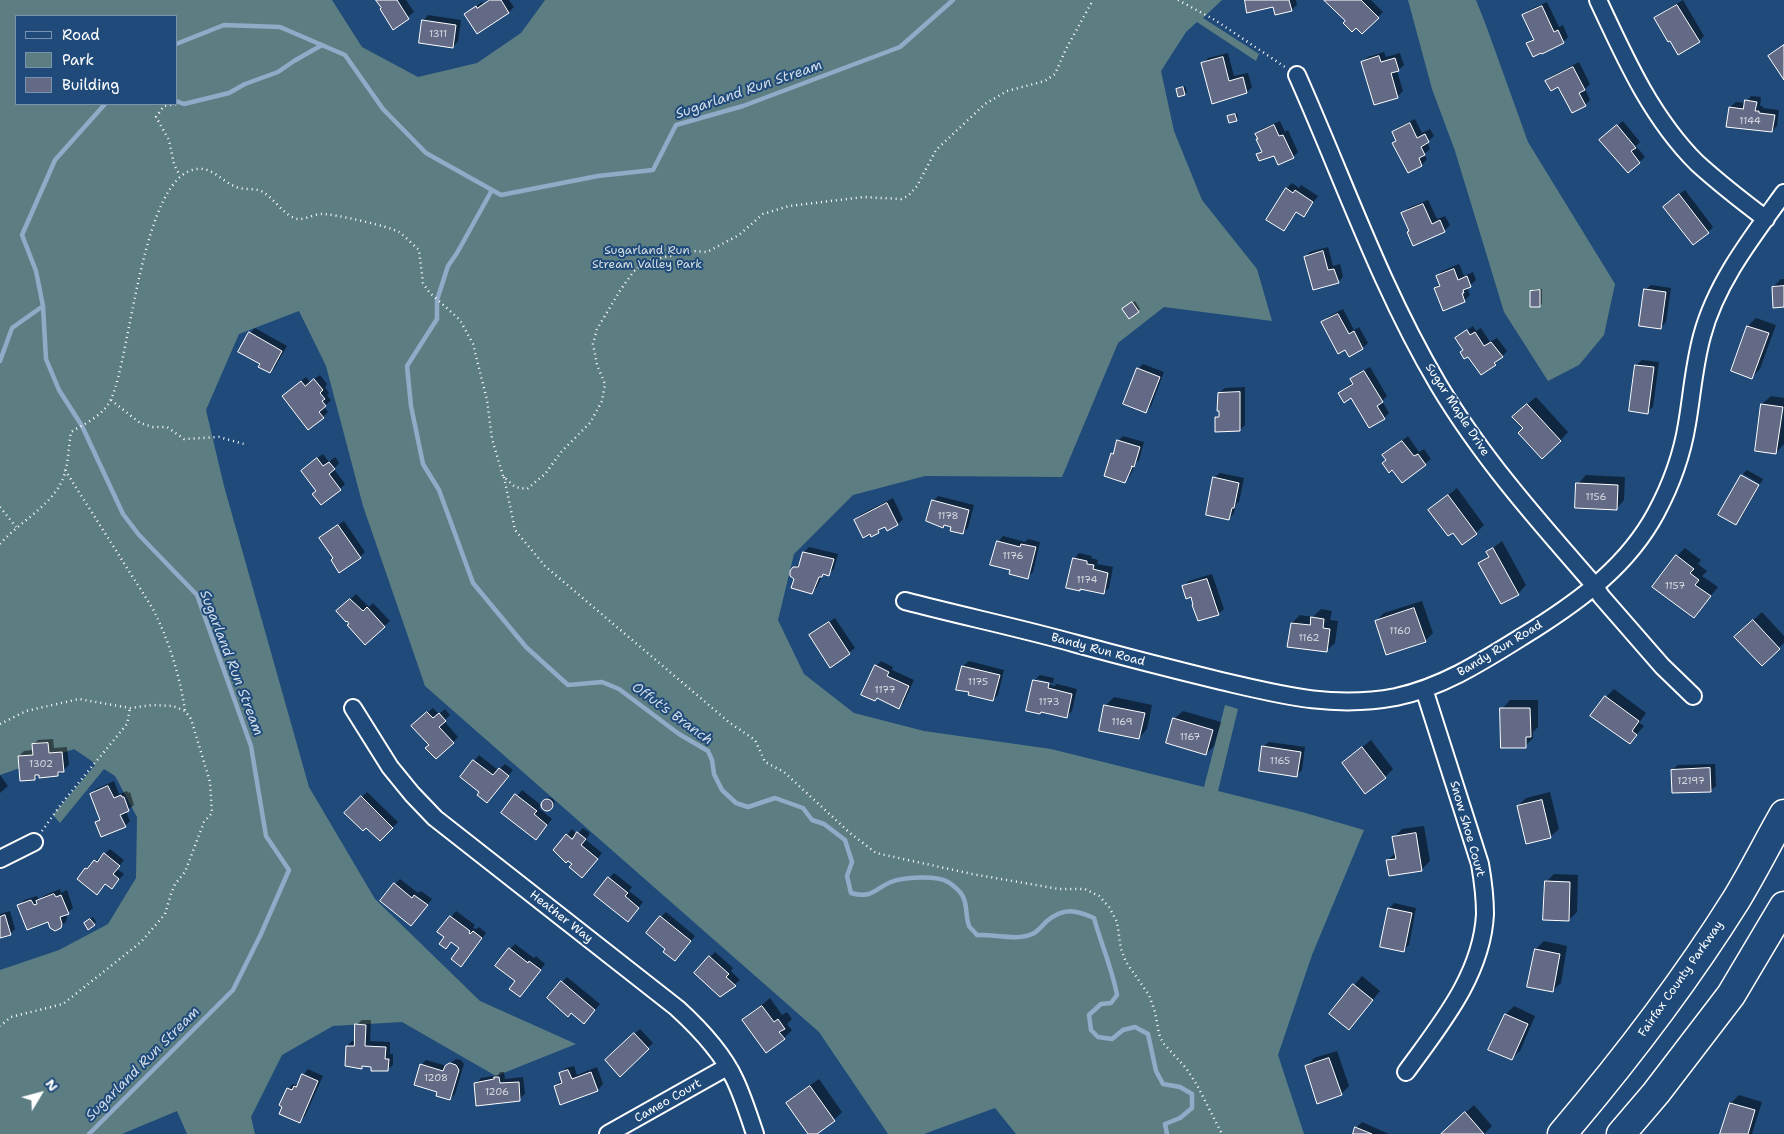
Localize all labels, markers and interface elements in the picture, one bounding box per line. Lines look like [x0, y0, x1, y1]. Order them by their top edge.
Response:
legend [15, 15, 178, 105]
text: Road [62, 25, 100, 45]
house number: 1311 [429, 28, 447, 40]
text: Park [62, 50, 94, 70]
water label: Sugarland Run Stream [673, 57, 825, 123]
text: Building [62, 75, 119, 95]
house number: 1144 [1739, 115, 1761, 127]
park label: Sugarland Run Stream Valley Park [592, 244, 702, 272]
street label: Sugar Maple Drive [1422, 361, 1492, 459]
house number: 1156 [1586, 491, 1606, 503]
house number: 1178 [937, 510, 959, 522]
house number: 1176 [1002, 550, 1024, 562]
house number: 1174 [1076, 574, 1098, 586]
house number: 1157 [1665, 580, 1685, 592]
water label: Sugarland Run Stream [196, 588, 266, 738]
street label: Bandy Run Road [1455, 618, 1545, 680]
house number: 1160 [1389, 625, 1411, 637]
street label: Bandy Run Road [1049, 631, 1147, 669]
house number: 1162 [1298, 632, 1320, 644]
house number: 1175 [968, 676, 988, 688]
water label: Offut's Branch [628, 679, 716, 749]
house number: 1177 [875, 684, 895, 696]
house number: 1173 [1039, 696, 1059, 708]
house number: 1169 [1112, 716, 1132, 728]
house number: 1167 [1180, 731, 1200, 743]
house number: 1165 [1270, 755, 1290, 767]
house number: 1302 [29, 758, 53, 770]
house number: 12197 [1677, 775, 1705, 787]
street label: Snow Shoe Court [1446, 779, 1488, 879]
street label: Heather Way [526, 888, 596, 946]
street label: Fairfax County Parkway [1635, 918, 1727, 1040]
water label: Sugarland Run Stream [83, 1004, 203, 1124]
north arrow [15, 1069, 65, 1119]
house number: 1208 [424, 1072, 448, 1084]
text: N [41, 1075, 63, 1095]
street label: Cameo Court [632, 1076, 704, 1126]
house number: 1206 [485, 1086, 509, 1098]

